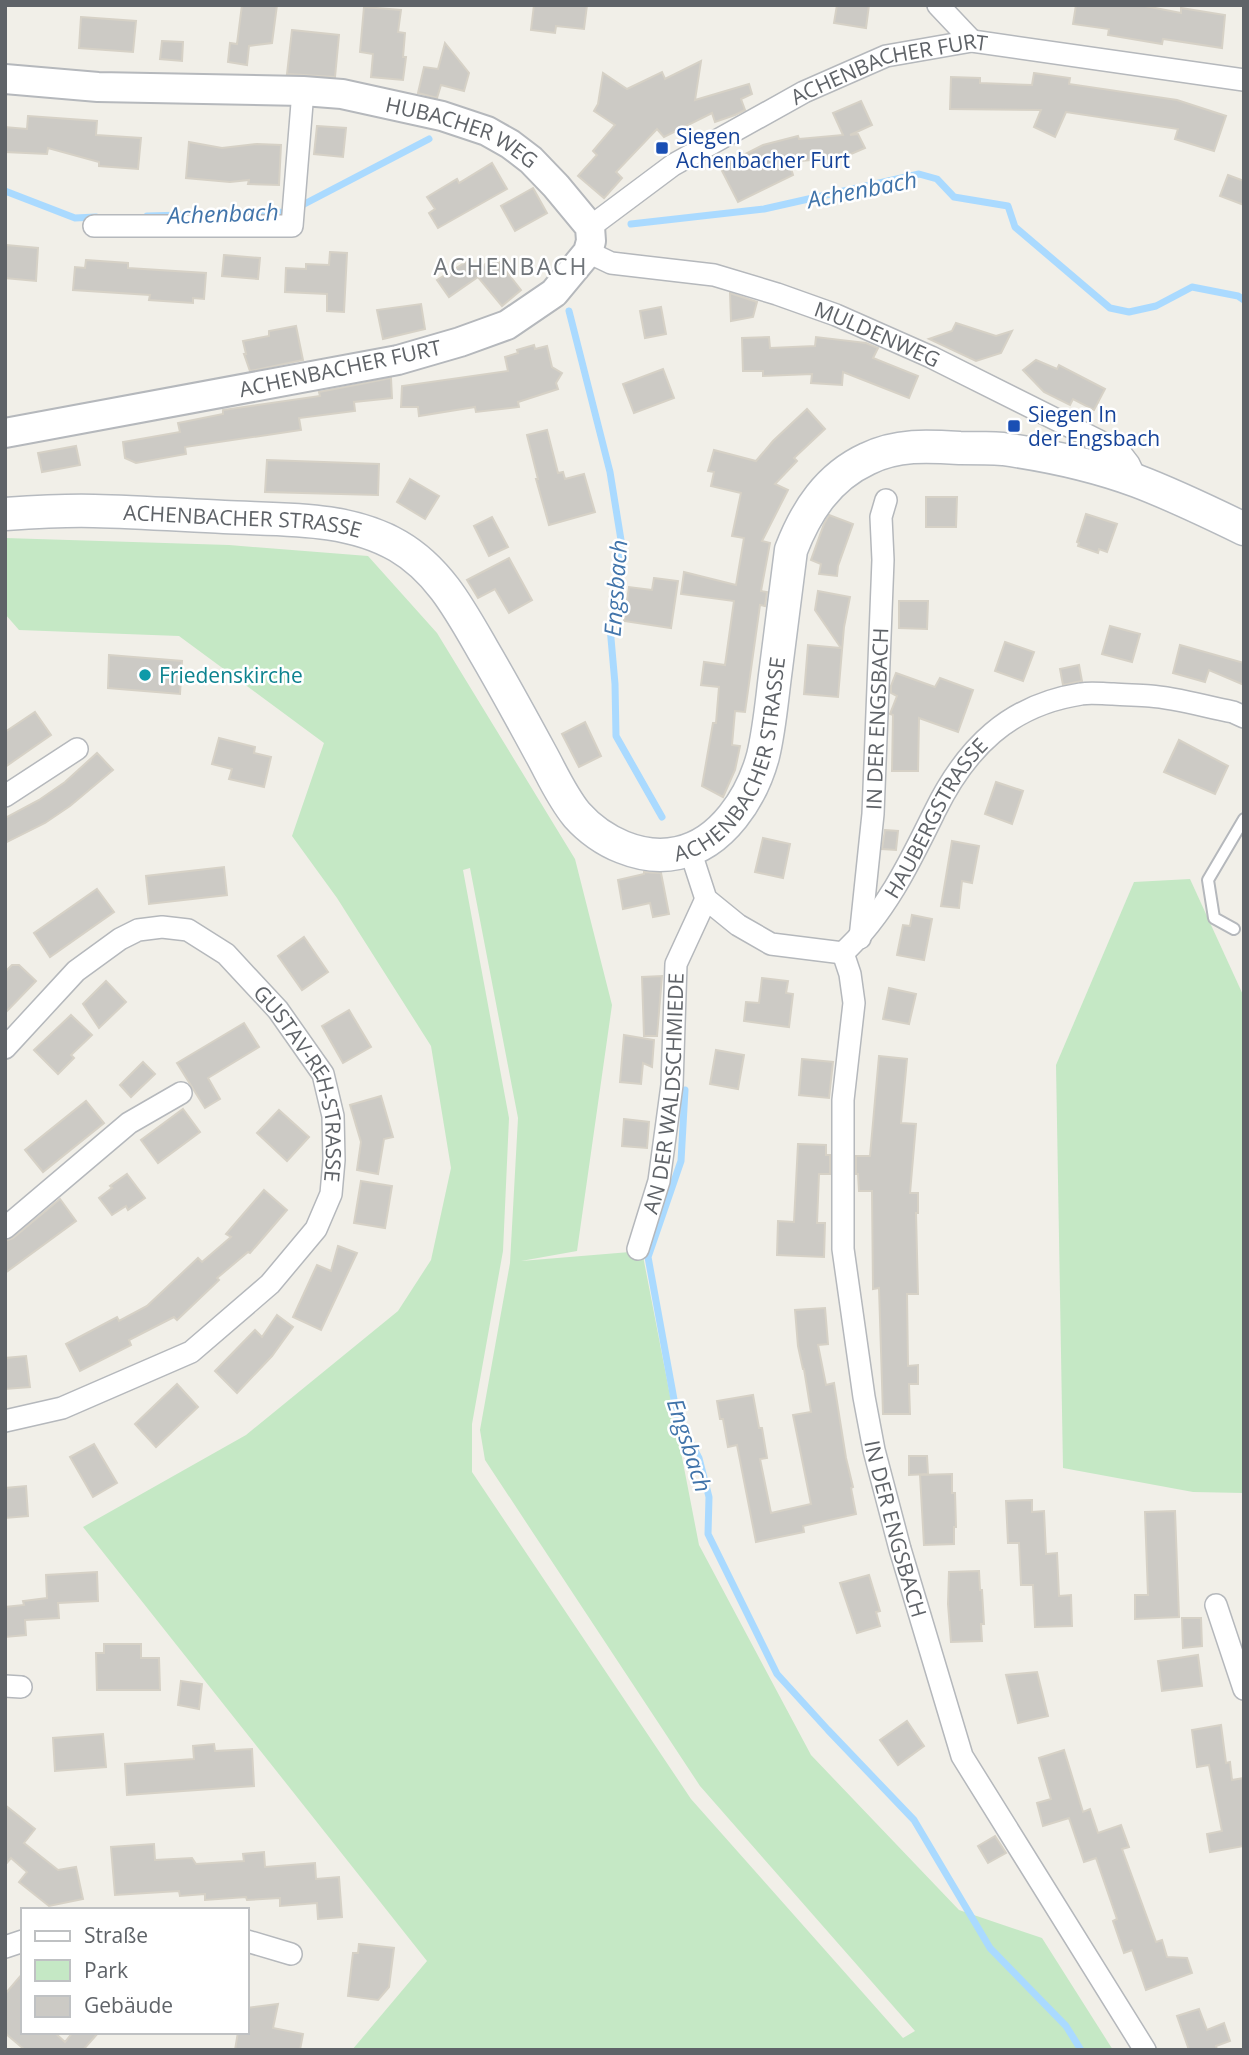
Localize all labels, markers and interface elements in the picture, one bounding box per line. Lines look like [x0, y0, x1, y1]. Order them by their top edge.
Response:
street label: ACHENBACHER FURT [785, 27, 990, 111]
street label: HUBACHER WEG [383, 90, 544, 174]
place label: Siegen Achenbacher Furt [676, 122, 850, 174]
marker: Siegen Achenbacher Furt [654, 140, 670, 156]
water label: Achenbach [802, 163, 920, 216]
water label: Achenbach [165, 195, 279, 231]
district label: ACHENBACH [434, 250, 588, 282]
street label: MULDENWEG [811, 295, 945, 373]
street label: ACHENBACHER FURT [236, 333, 444, 403]
place label: Siegen In der Engsbach [1028, 400, 1160, 452]
marker: Siegen In der Engsbach [1006, 418, 1022, 434]
street label: ACHENBACHER STRASSE [123, 498, 365, 544]
water label: Engsbach [596, 539, 634, 637]
street label: IN DER ENGSBACH [859, 627, 894, 810]
street label: ACHENBACHER STRASSE [671, 655, 791, 868]
place label: Friedenskirche [159, 661, 303, 689]
marker: Friedenskirche [137, 667, 153, 683]
street label: HAUBERGSTRASSE [878, 732, 993, 903]
street label: AN DER WALDSCHMIEDE [636, 972, 690, 1217]
street label: GUSTAV-REH-STRASSE [248, 979, 348, 1183]
water label: Engsbach [660, 1394, 720, 1496]
street label: IN DER ENGSBACH [858, 1438, 934, 1620]
legend [21, 1908, 248, 2034]
text: Straße [84, 1921, 148, 1949]
text: Park [84, 1956, 128, 1984]
text: Gebäude [84, 1991, 173, 2019]

